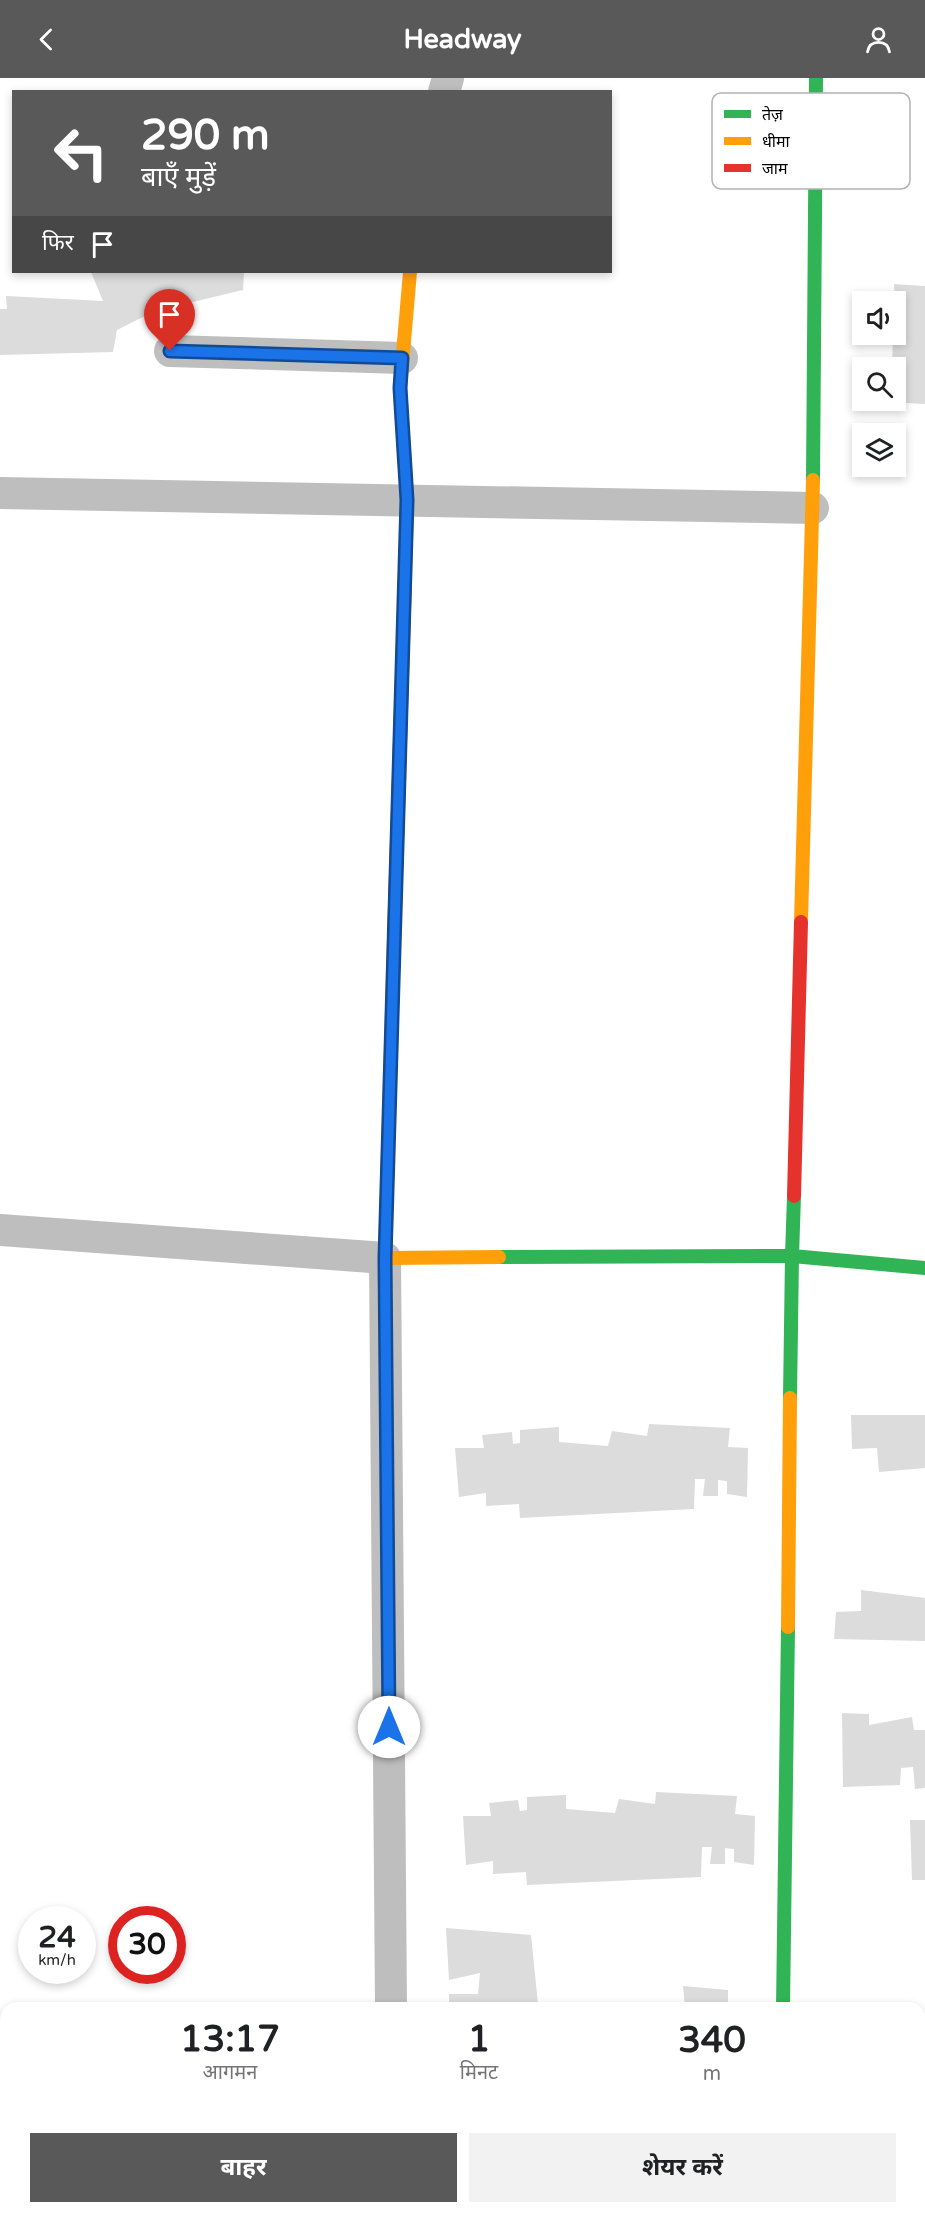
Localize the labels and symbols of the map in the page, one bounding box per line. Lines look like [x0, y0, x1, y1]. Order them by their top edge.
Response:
legend [712, 93, 910, 189]
text: तेज़ [762, 105, 784, 125]
text: धीमा [762, 132, 791, 152]
text: जाम [762, 159, 788, 179]
pin [144, 289, 195, 351]
position arrow [357, 1695, 421, 1759]
speed limit sign: 30 [108, 1906, 186, 1984]

